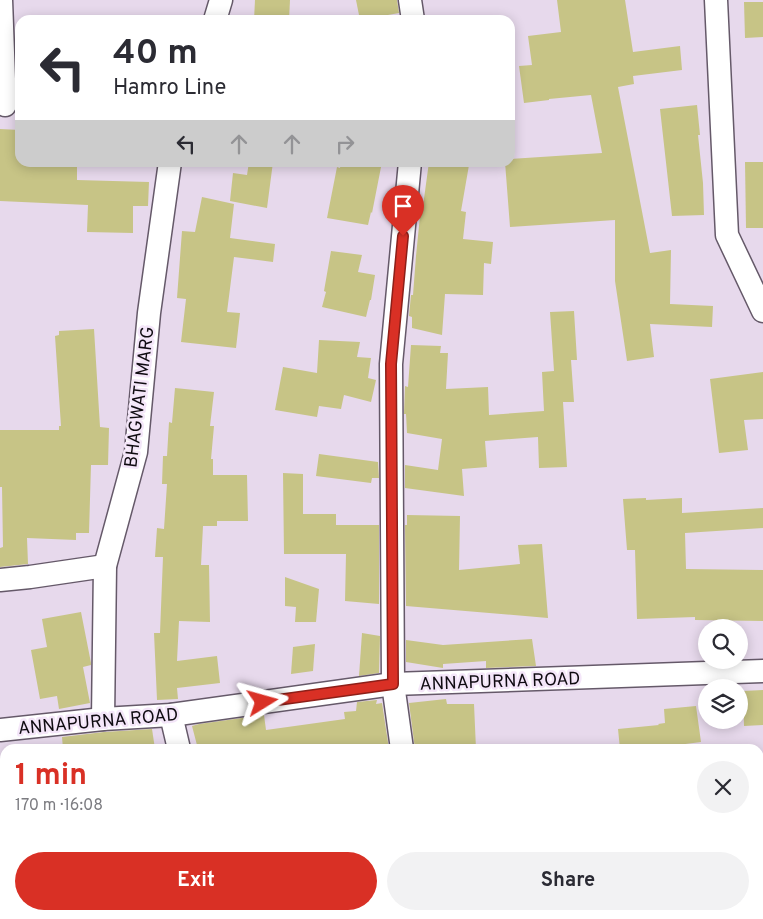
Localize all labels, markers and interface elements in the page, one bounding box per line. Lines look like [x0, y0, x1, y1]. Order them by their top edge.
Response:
text: 40 m [113, 32, 198, 76]
icon: left [30, 35, 95, 100]
text: Hamro Line [113, 75, 226, 102]
icon: left [172, 130, 200, 158]
icon: ahead [225, 130, 253, 158]
icon: ahead [278, 130, 306, 158]
icon: right [331, 130, 359, 158]
pin [382, 185, 424, 236]
icon: arrive [389, 192, 417, 220]
street label: BHAGWATI MARG [120, 325, 161, 469]
map controls [698, 619, 748, 729]
button: search [698, 619, 748, 669]
street label: ANNAPURNA ROAD [419, 668, 581, 697]
position arrow [236, 675, 288, 727]
button: layers [698, 679, 748, 729]
street label: ANNAPURNA ROAD [17, 704, 179, 741]
text: 1 min [15, 758, 87, 795]
button: close [697, 761, 749, 813]
text: 170 m · 16:08 [15, 796, 103, 816]
button: Exit [15, 852, 377, 910]
button: Share [387, 852, 749, 910]

